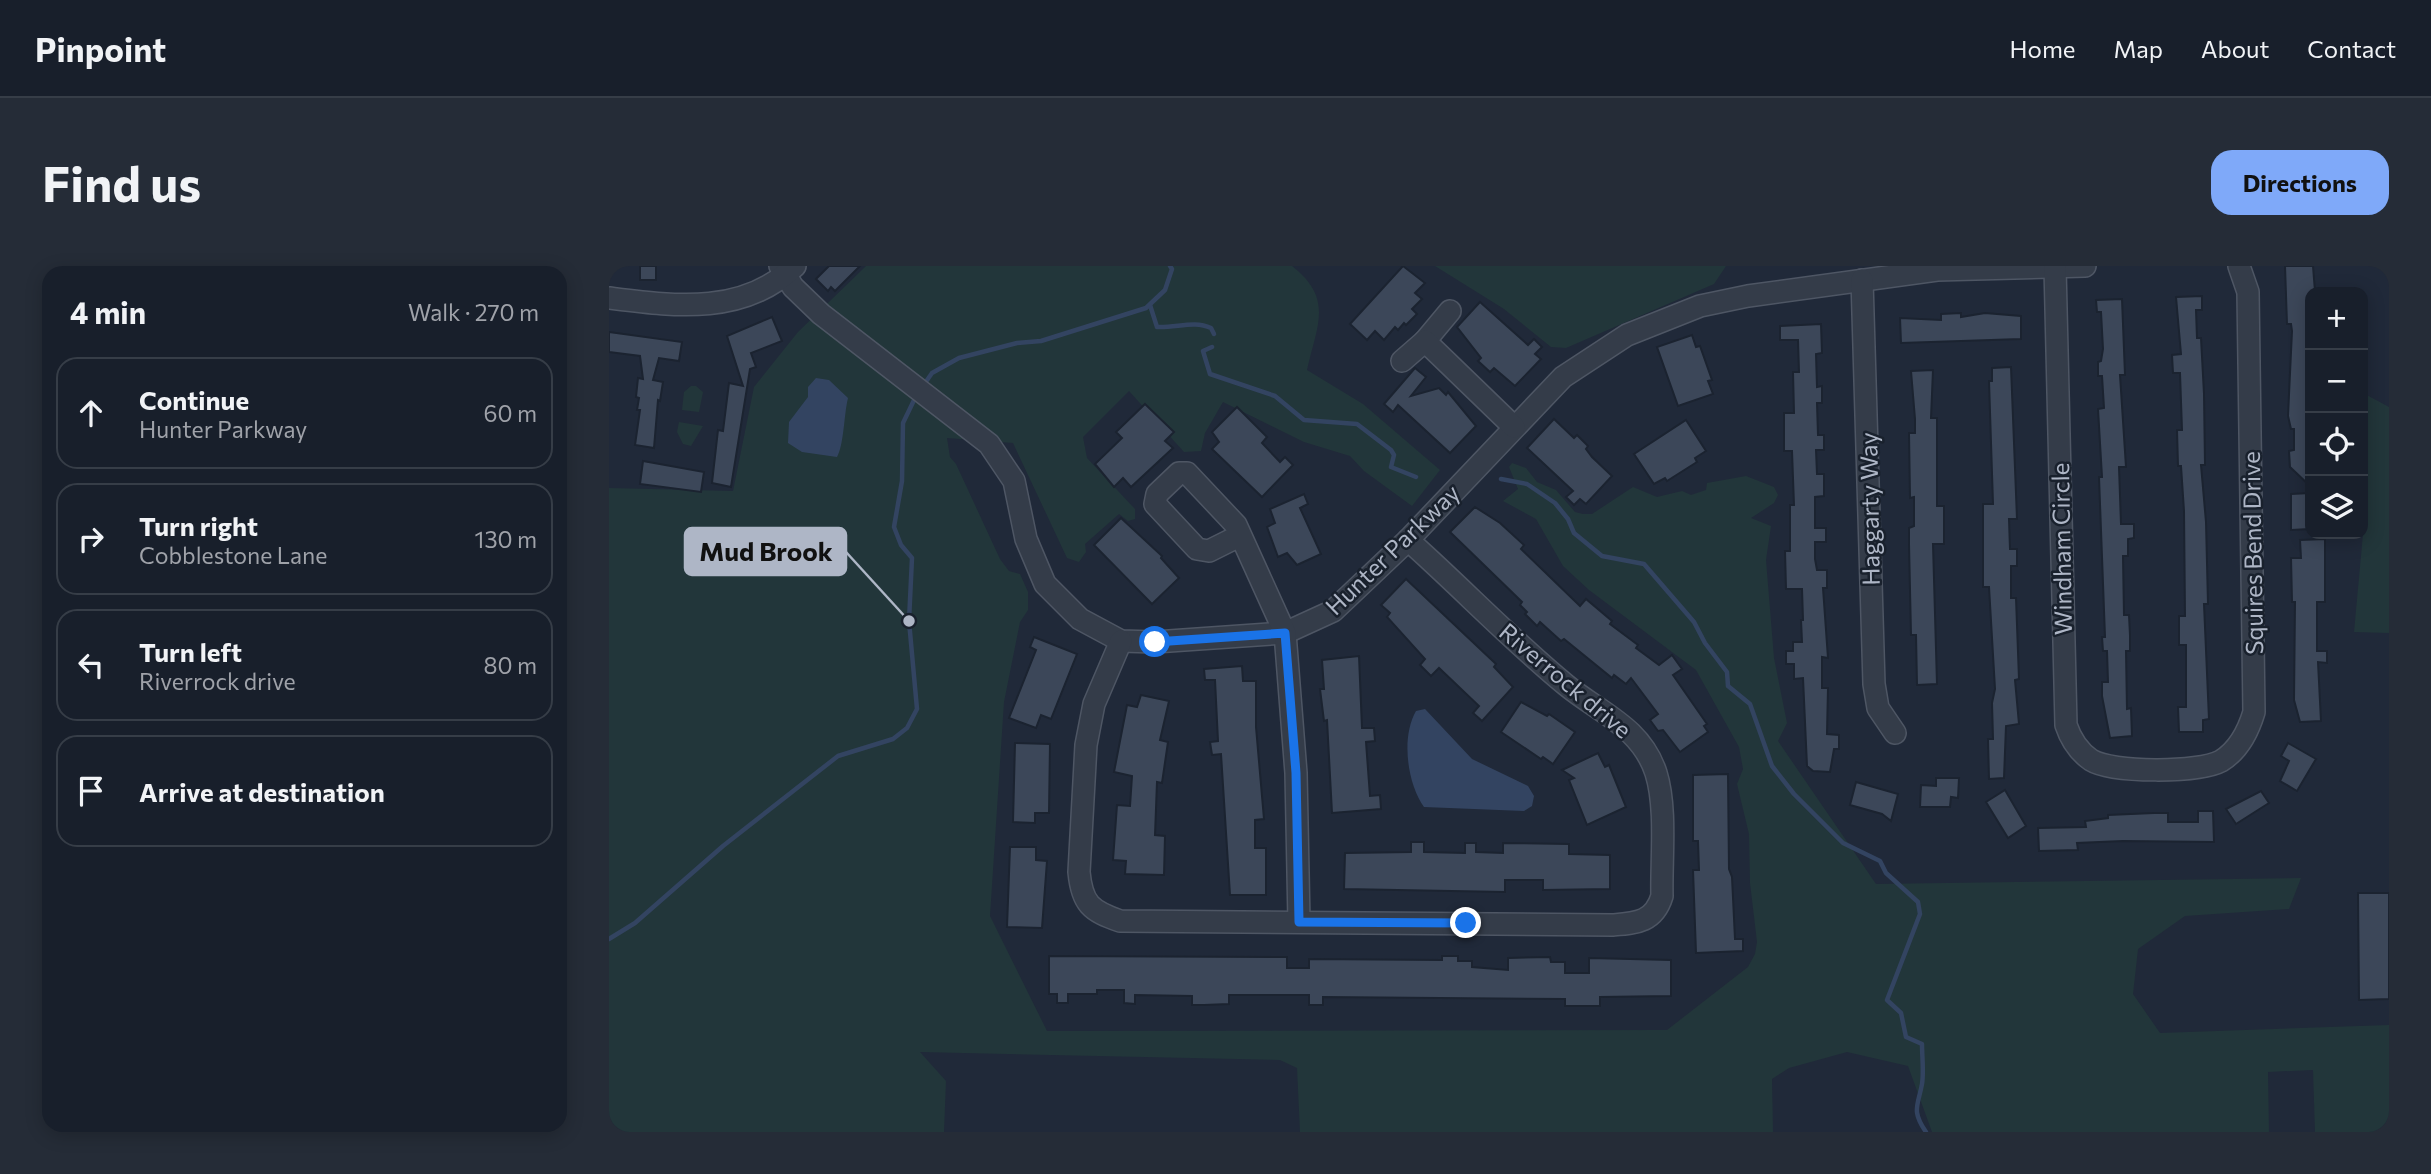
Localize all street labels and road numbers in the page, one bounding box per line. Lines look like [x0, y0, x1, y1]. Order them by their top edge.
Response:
street label: Haggarty Way [1853, 432, 1885, 586]
street label: Squires Bend Drive [2236, 451, 2268, 655]
street label: Windham Circle [2045, 463, 2077, 635]
street label: Hunter Parkway [1319, 478, 1465, 620]
street label: Riverrock drive [1494, 616, 1638, 744]

